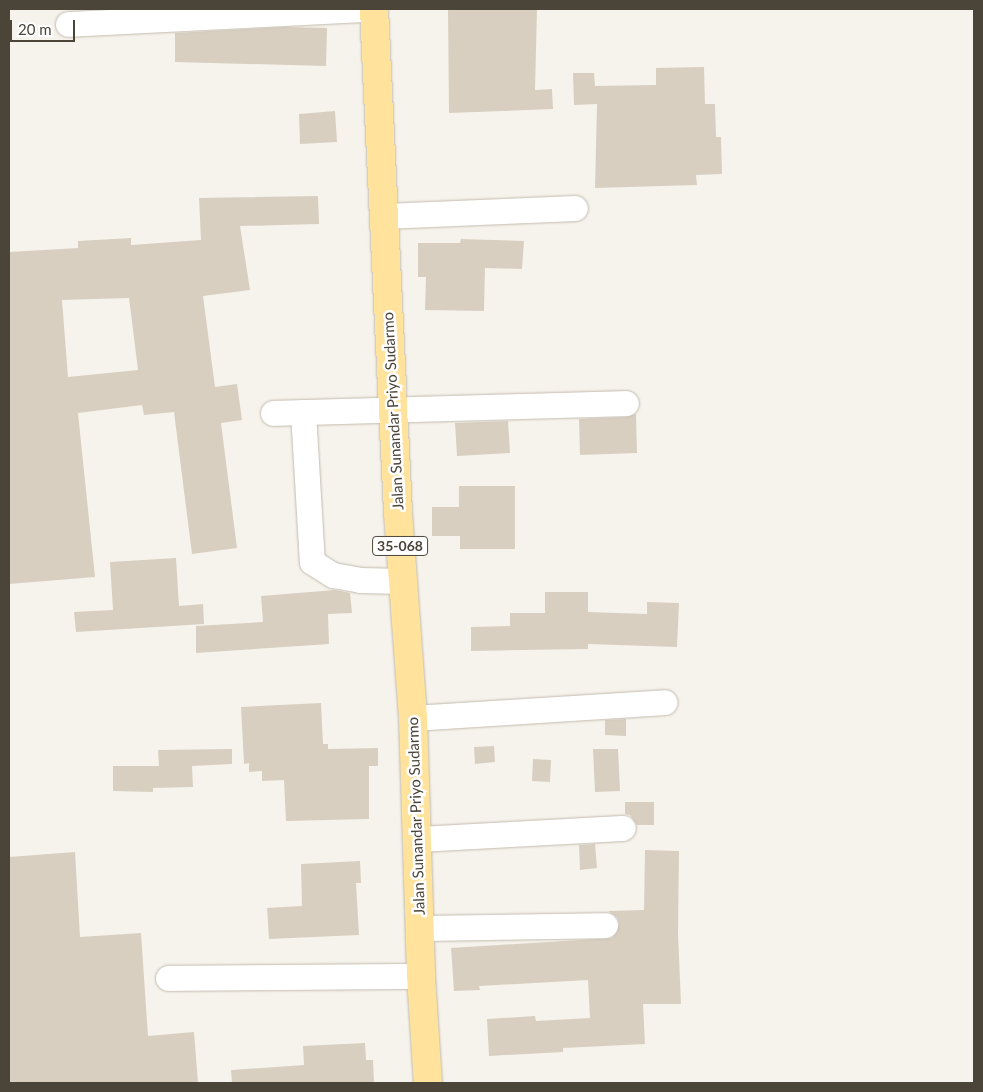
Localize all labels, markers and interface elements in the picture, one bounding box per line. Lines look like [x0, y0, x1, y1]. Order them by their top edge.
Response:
scale bar [12, 10, 78, 42]
text: 20 m [18, 20, 52, 38]
street label: Jalan Sunandar Priyo Sudarmo [379, 311, 407, 511]
road number: 35-068 [371, 534, 429, 558]
street label: Jalan Sunandar Priyo Sudarmo [404, 716, 428, 916]

